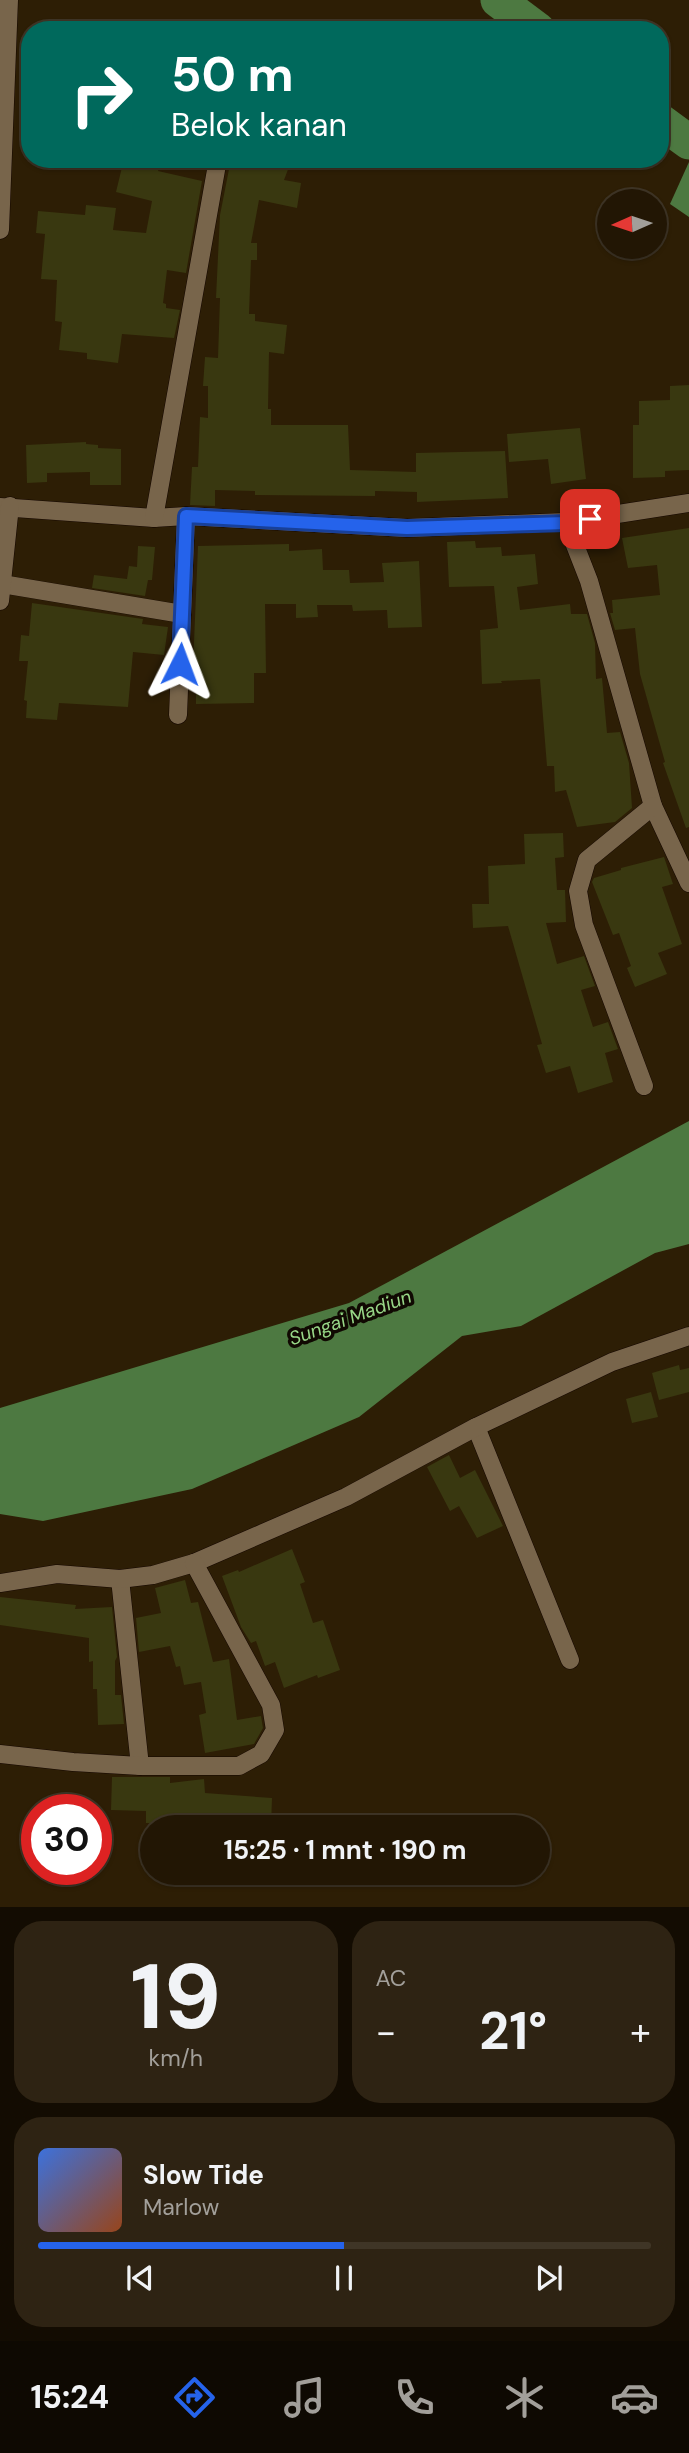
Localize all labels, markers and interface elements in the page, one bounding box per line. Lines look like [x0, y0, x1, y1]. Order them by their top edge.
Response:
text: 50 m [171, 42, 294, 106]
icon: right [56, 49, 147, 140]
text: Belok kanan [171, 104, 347, 146]
north arrow [597, 189, 667, 259]
map controls [597, 189, 667, 259]
pin [560, 489, 620, 549]
icon: arrive [571, 500, 609, 538]
position arrow [143, 627, 217, 701]
water label: Sungai Madiun [285, 1284, 415, 1351]
speed limit sign: 30 [21, 1794, 112, 1885]
text: 15:25 · 1 mnt · 190 m [223, 1833, 467, 1867]
text: 19 [130, 1938, 221, 2056]
text: AC [376, 1963, 406, 1993]
text: 21° [479, 1997, 547, 2065]
text: − [376, 2007, 396, 2057]
text: + [630, 2007, 651, 2057]
text: km/h [149, 2043, 203, 2073]
text: Slow Tide [143, 2158, 264, 2192]
text: Marlow [143, 2192, 219, 2222]
icon: previous [121, 2259, 159, 2297]
icon: pause [325, 2259, 363, 2297]
icon: next [530, 2259, 568, 2297]
icon: directions [170, 2373, 219, 2422]
icon: music [280, 2373, 329, 2422]
icon: phone [390, 2373, 439, 2422]
icon: climate [500, 2373, 549, 2422]
icon: car [610, 2373, 659, 2422]
text: 15:24 [30, 2376, 109, 2418]

